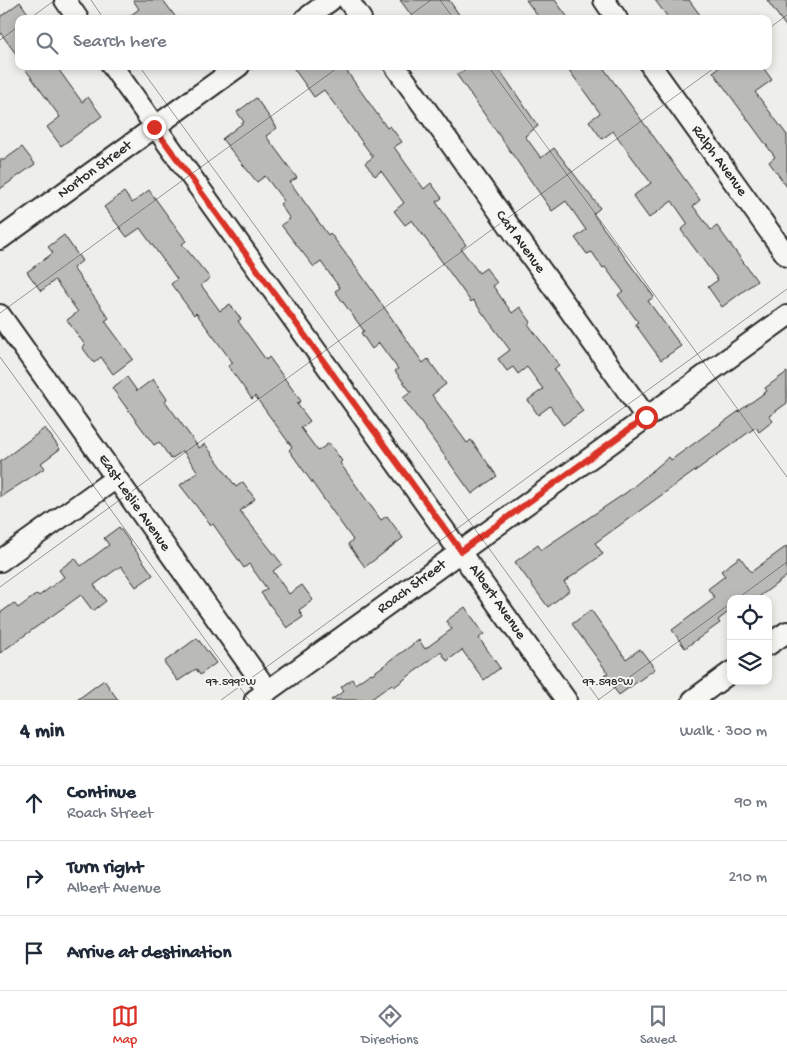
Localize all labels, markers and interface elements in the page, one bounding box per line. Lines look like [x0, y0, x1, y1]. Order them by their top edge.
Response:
search box [15, 15, 772, 70]
icon: search [33, 29, 61, 57]
text: Search here [73, 31, 167, 54]
route end [143, 116, 166, 139]
street label: Ralph Avenue [687, 122, 751, 200]
street label: Norton Street [54, 136, 137, 203]
street label: Carl Avenue [491, 207, 549, 277]
route start [635, 406, 658, 429]
street label: East Leslie Avenue [94, 451, 174, 555]
street label: Roach Street [374, 555, 451, 618]
street label: Albert Avenue [464, 561, 530, 643]
map controls [727, 595, 772, 685]
button: locate [727, 595, 772, 640]
button: layers [727, 640, 772, 685]
text: 97.599°W [205, 676, 256, 690]
text: 97.598°W [582, 676, 633, 690]
text: 4 min [20, 720, 64, 745]
text: Walk · 300 m [680, 723, 767, 742]
text: Continue [67, 782, 136, 805]
icon: ahead [20, 789, 48, 817]
text: 90 m [735, 794, 767, 813]
text: Roach Street [67, 805, 153, 824]
text: Turn right [67, 857, 143, 880]
icon: right [20, 864, 48, 892]
text: 210 m [728, 869, 767, 888]
text: Albert Avenue [67, 880, 161, 899]
icon: arrive [20, 939, 48, 967]
text: Arrive at destination [67, 942, 231, 965]
tab: Map [111, 1002, 139, 1049]
tab: Directions [361, 1002, 418, 1049]
tab: Saved [640, 1002, 676, 1049]

